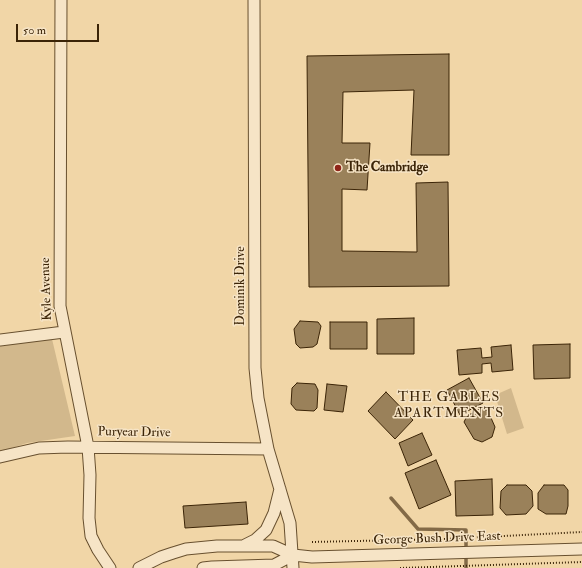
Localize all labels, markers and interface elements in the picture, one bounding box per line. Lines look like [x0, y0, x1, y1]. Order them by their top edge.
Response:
scale bar [18, 16, 101, 42]
text: 50 m [23, 23, 46, 38]
place label: The Cambridge [346, 160, 428, 176]
marker: The Cambridge [333, 163, 343, 173]
street label: Dominik Drive [233, 246, 249, 326]
street label: Kyle Avenue [38, 257, 56, 321]
district label: THE GABLES APARTMENTS [394, 390, 504, 422]
street label: Puryear Drive [97, 425, 171, 441]
street label: George Bush Drive East [373, 529, 501, 549]

